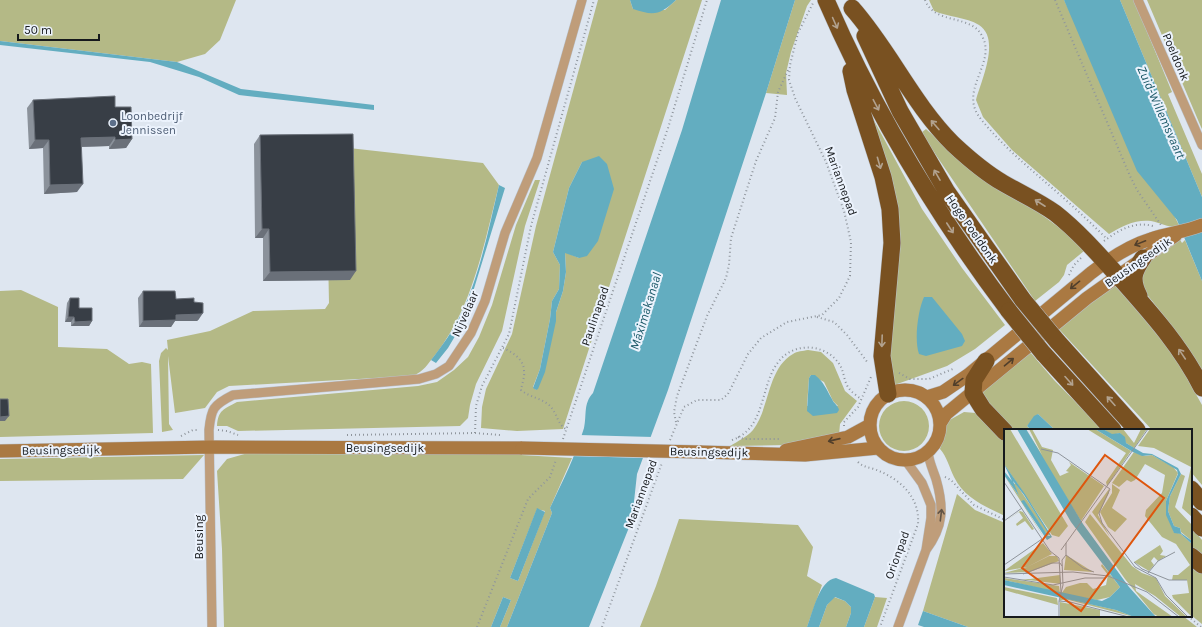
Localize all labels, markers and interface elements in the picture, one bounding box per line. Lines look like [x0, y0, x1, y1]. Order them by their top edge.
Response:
scale bar [18, 16, 99, 42]
one-way arrow [832, 16, 840, 28]
text: 50 m [24, 23, 52, 37]
street label: Poeldonk [1160, 31, 1192, 83]
water label: Zuid-Willemsvaart [1134, 63, 1189, 161]
one-way arrow [872, 99, 880, 111]
place label: Loonbedrijf Jennissen [121, 109, 184, 137]
marker: Loonbedrijf Jennissen [108, 118, 118, 128]
one-way arrow [931, 119, 940, 130]
street label: Mariannepad [822, 144, 860, 218]
one-way arrow [876, 156, 883, 169]
one-way arrow [932, 169, 940, 181]
street label: Hoge Poeldonk [943, 192, 1001, 266]
one-way arrow [1034, 199, 1045, 208]
one-way arrow [945, 223, 954, 234]
street label: Beusingsedijk [1102, 234, 1174, 290]
one-way arrow [1134, 240, 1146, 247]
water label: Máximakanaal [627, 271, 664, 352]
one-way arrow [1070, 281, 1081, 289]
street label: Paulinapad [578, 284, 612, 348]
street label: Nijvelaar [449, 288, 482, 339]
one-way arrow [878, 334, 886, 347]
one-way arrow [1178, 349, 1186, 360]
one-way arrow [1004, 358, 1014, 367]
one-way arrow [1064, 376, 1073, 387]
one-way arrow [953, 378, 964, 386]
one-way arrow [1106, 396, 1115, 406]
inset map [1004, 429, 1192, 617]
one-way arrow [828, 436, 841, 444]
street label: Beusingsedijk [346, 441, 424, 455]
street label: Beusingsedijk [22, 442, 101, 458]
street label: Beusingsedijk [670, 444, 749, 460]
street label: Mariannepad [622, 457, 660, 531]
one-way arrow [937, 509, 945, 522]
street label: Beusing [192, 514, 206, 559]
street label: Orionpad [882, 529, 912, 581]

